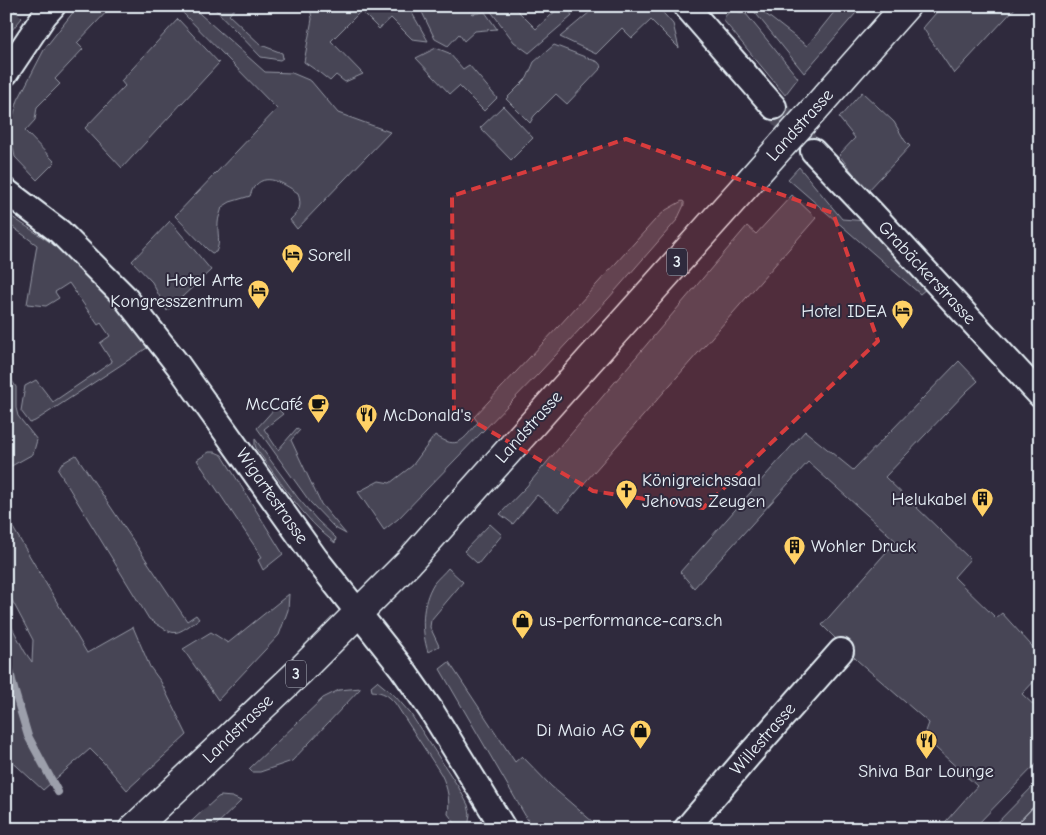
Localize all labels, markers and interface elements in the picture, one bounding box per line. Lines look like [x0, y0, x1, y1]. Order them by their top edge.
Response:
street label: Landstrasse [762, 84, 838, 166]
street label: Grabäckerstrasse [874, 217, 980, 329]
hotel icon: Sorell [280, 243, 304, 274]
place label: Sorell [308, 245, 351, 266]
road number: 3 [667, 248, 687, 276]
place label: Hotel Arte Kongresszentrum [110, 270, 243, 312]
hotel icon: Hotel Arte Kongresszentrum [247, 278, 271, 309]
hotel icon: Hotel IDEA [891, 299, 915, 330]
place label: Hotel IDEA [801, 301, 887, 322]
street label: Landstrasse [491, 386, 567, 468]
cafe icon: McCafé [307, 392, 331, 423]
place label: McCafé [245, 394, 303, 415]
restaurant icon: McDonald's [355, 403, 379, 434]
place label: McDonald's [383, 405, 471, 426]
street label: Wigartestrasse [231, 444, 313, 548]
place label: Königreichssaal Jehovas Zeugen [642, 470, 765, 512]
church icon: Königreichssaal Jehovas Zeugen [614, 478, 638, 509]
building icon: Helukabel [971, 487, 995, 518]
place label: Helukabel [892, 489, 967, 510]
building icon: Wohler Druck [783, 534, 807, 565]
place label: Wohler Druck [811, 536, 917, 557]
shop icon: us-performance-cars.ch [511, 608, 535, 639]
place label: us-performance-cars.ch [539, 610, 723, 631]
road number: 3 [286, 661, 306, 688]
street label: Landstrasse [198, 690, 278, 768]
street label: Willestrasse [726, 698, 800, 780]
shop icon: Di Maio AG [629, 718, 653, 749]
place label: Di Maio AG [536, 720, 625, 741]
restaurant icon: Shiva Bar Lounge [914, 729, 938, 760]
place label: Shiva Bar Lounge [858, 761, 994, 782]

